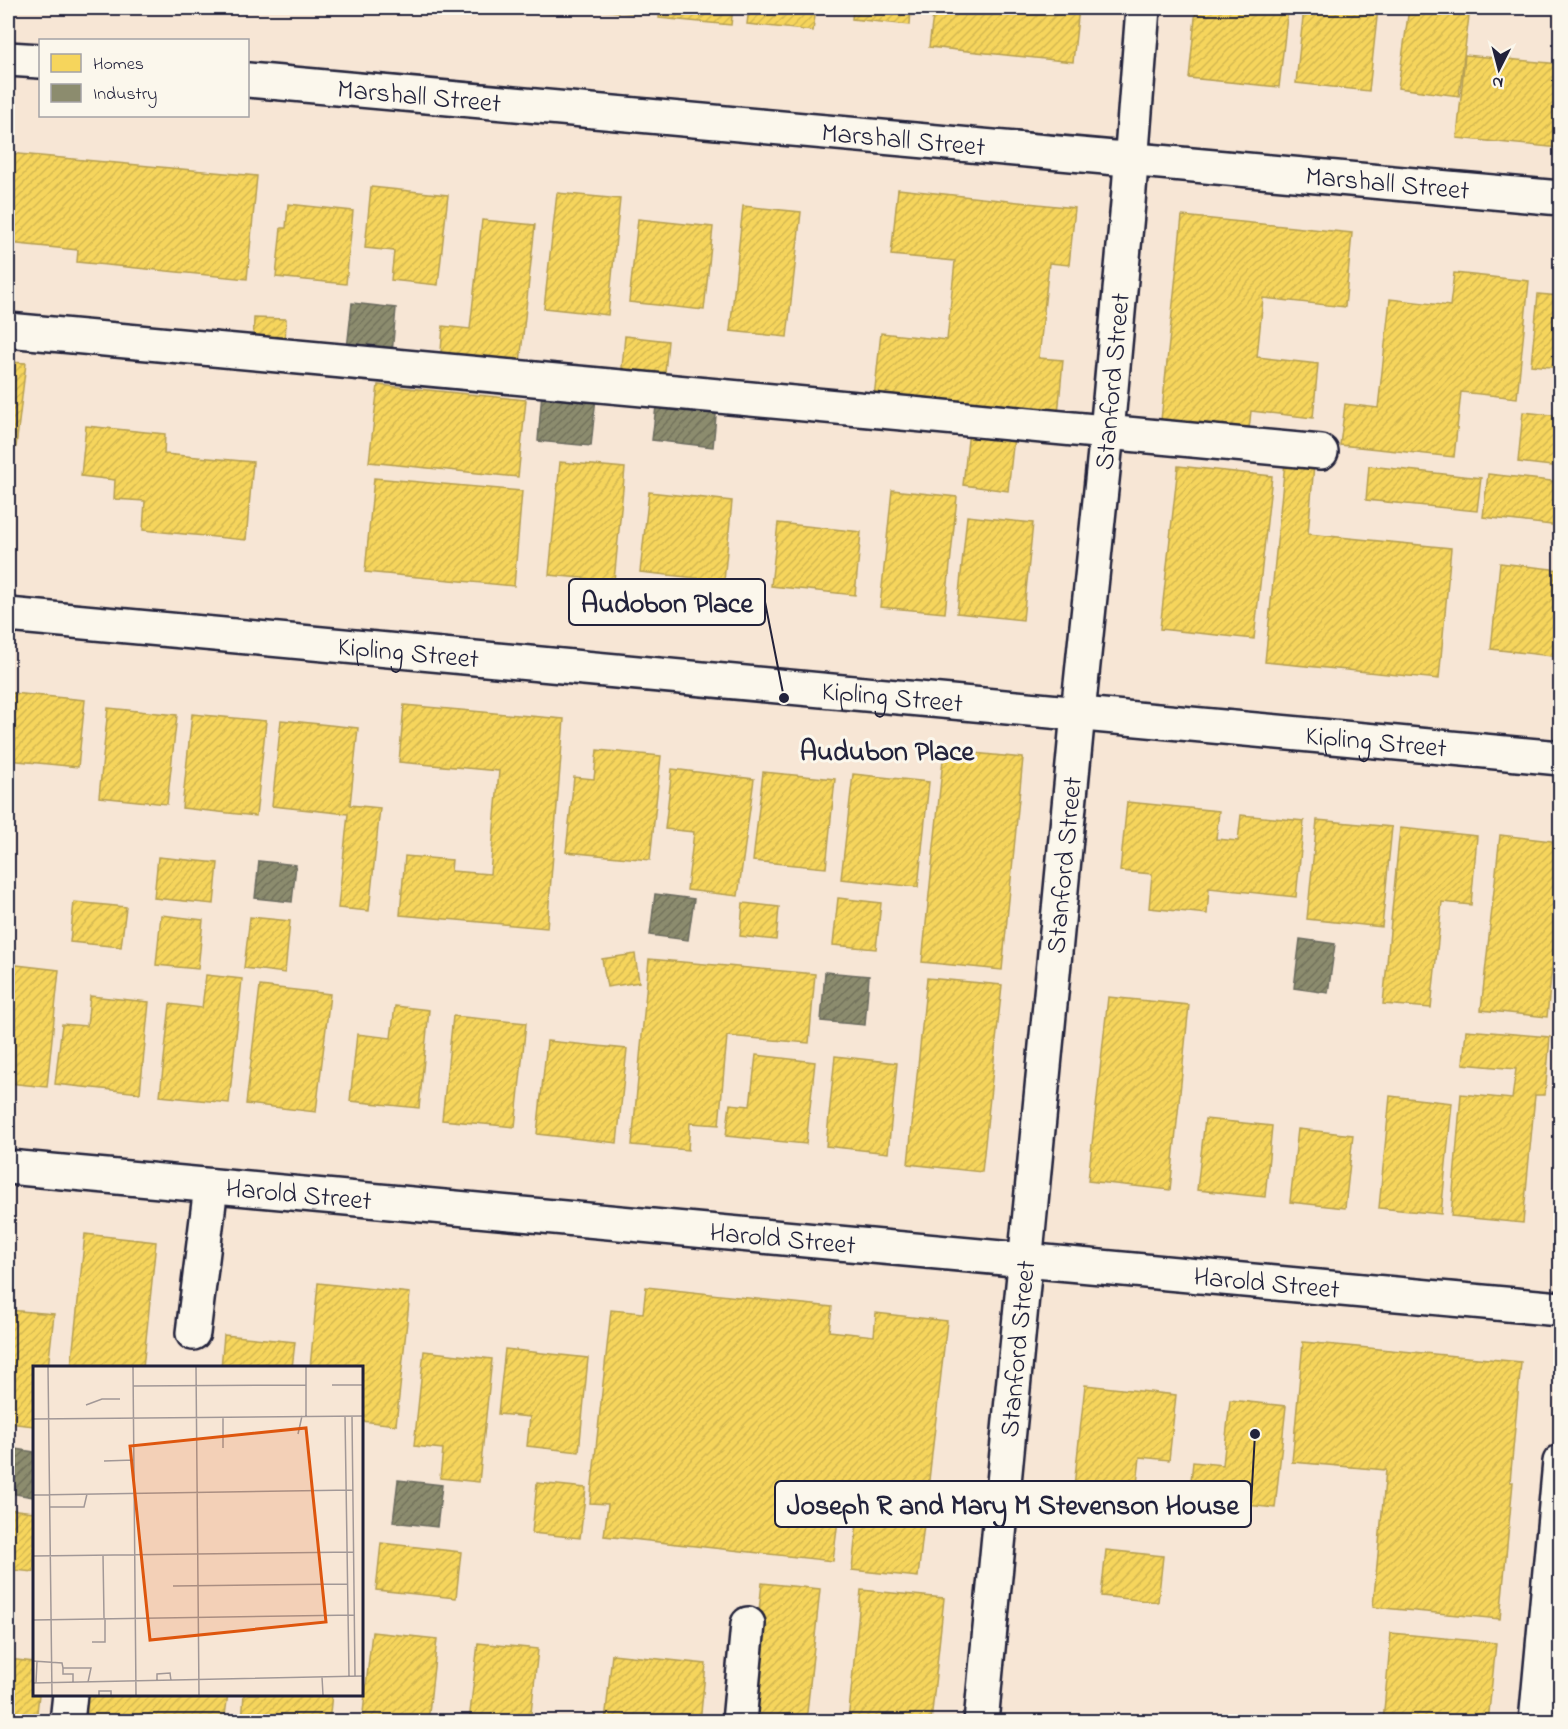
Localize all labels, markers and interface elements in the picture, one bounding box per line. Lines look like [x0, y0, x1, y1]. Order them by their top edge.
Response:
legend [39, 39, 249, 117]
north arrow [1469, 39, 1529, 99]
text: Homes [93, 52, 144, 78]
text: N [1491, 69, 1504, 94]
street label: Marshall Street [335, 71, 503, 125]
text: Industry [93, 82, 157, 108]
street label: Marshall Street [819, 115, 987, 168]
street label: Marshall Street [1304, 158, 1471, 212]
street label: Stanford Street [1086, 291, 1142, 472]
callout: Audobon Place [569, 579, 765, 625]
text: Audobon Place [581, 585, 755, 626]
street label: Kipling Street [336, 628, 480, 680]
street label: Kipling Street [820, 673, 964, 725]
street label: Kipling Street [1304, 718, 1448, 769]
district label: Audubon Place [800, 733, 976, 774]
street label: Stanford Street [1038, 775, 1094, 956]
street label: Harold Street [224, 1170, 373, 1222]
street label: Harold Street [708, 1214, 857, 1266]
street label: Stanford Street [991, 1259, 1047, 1439]
street label: Harold Street [1192, 1259, 1341, 1311]
inset map [33, 1366, 363, 1696]
callout: Joseph R and Mary M Stevenson House [775, 1481, 1251, 1527]
text: Joseph R and Mary M Stevenson House [787, 1487, 1241, 1528]

